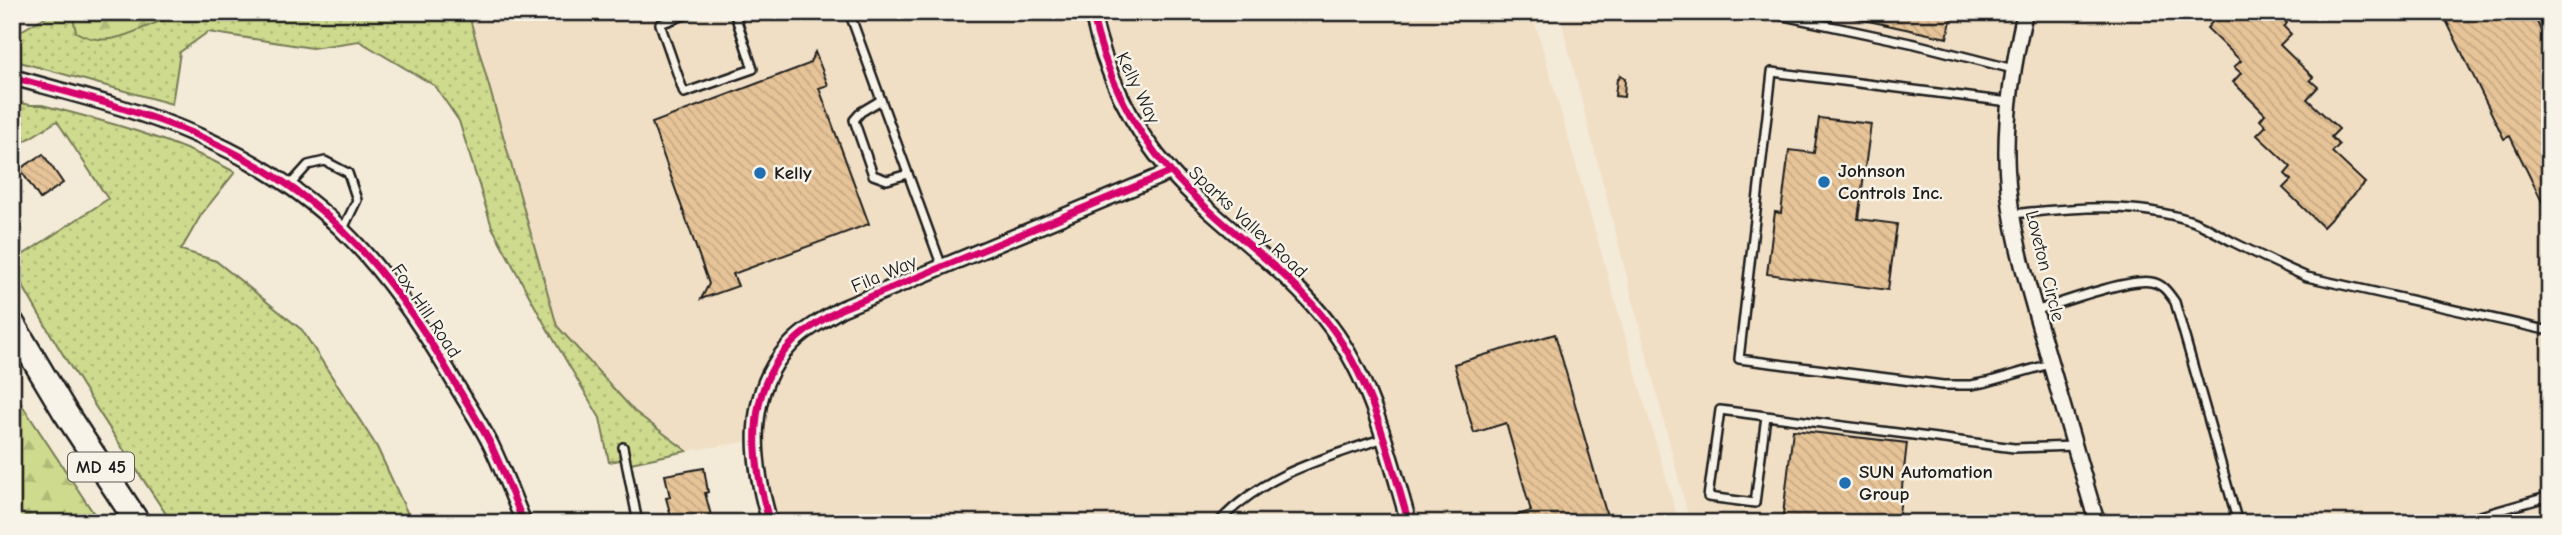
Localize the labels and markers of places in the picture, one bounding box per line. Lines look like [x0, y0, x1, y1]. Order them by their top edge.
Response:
place label: Johnson Controls Inc. [1838, 160, 1943, 204]
place label: Kelly [774, 162, 812, 184]
marker: Kelly [752, 165, 768, 181]
marker: Johnson Controls Inc. [1816, 174, 1832, 190]
place label: SUN Automation Group [1859, 461, 1993, 505]
marker: SUN Automation Group [1837, 475, 1853, 491]

